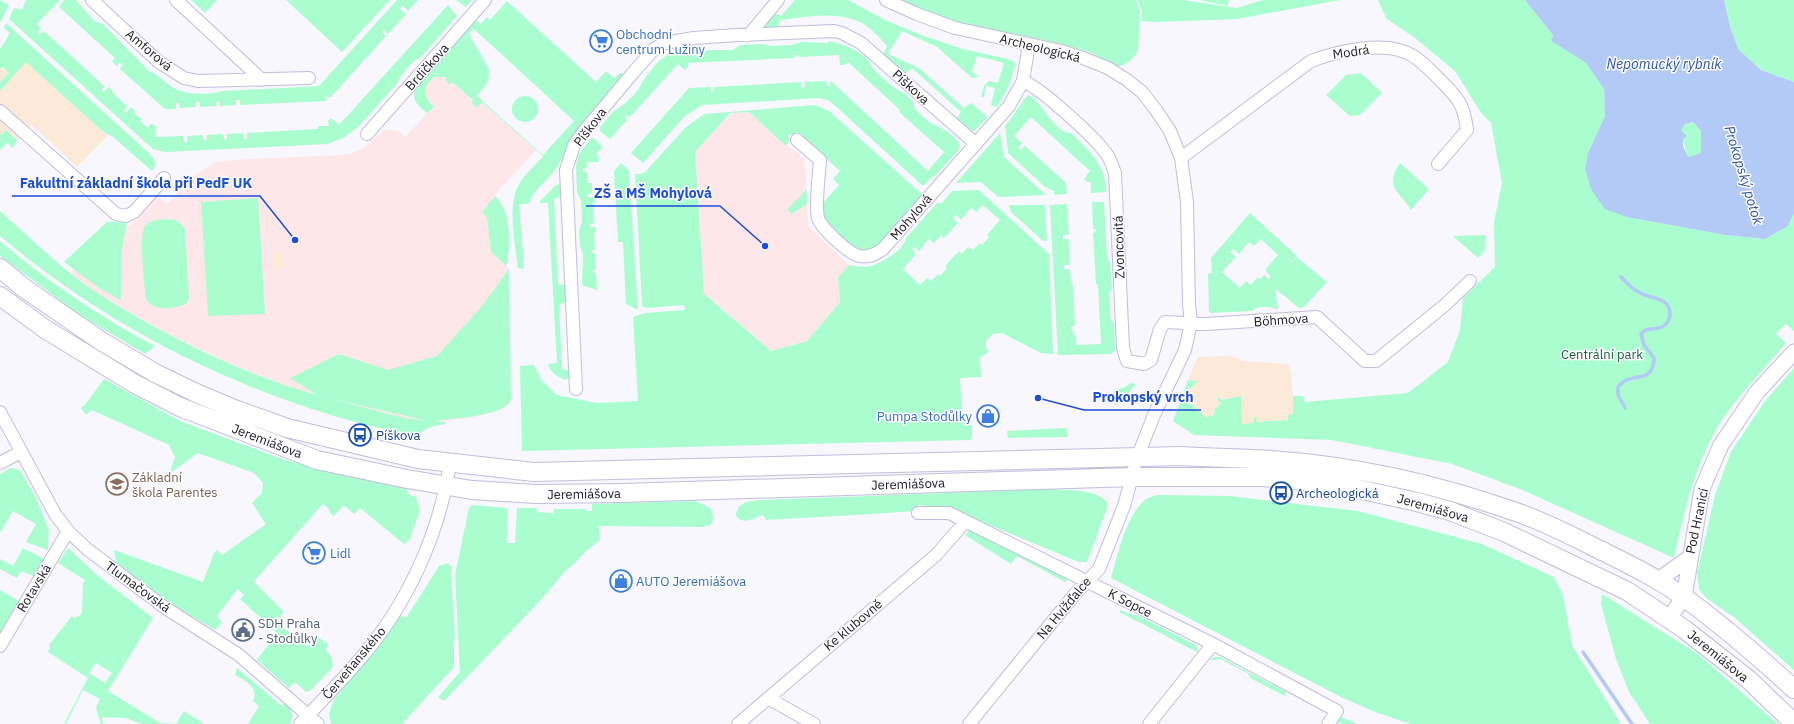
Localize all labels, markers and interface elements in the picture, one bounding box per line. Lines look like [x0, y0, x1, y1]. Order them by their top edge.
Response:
street label: Amforová [122, 25, 176, 75]
place label: Obchodní centrum Lužiny [616, 26, 705, 58]
supermarket icon: Obchodní centrum Lužiny [588, 28, 614, 54]
street label: Archeologická [998, 30, 1082, 66]
street label: Brdičkova [401, 40, 453, 94]
street label: Modrá [1331, 41, 1371, 63]
water label: Nepomucký rybník [1606, 55, 1722, 73]
street label: Píškova [889, 66, 933, 108]
street label: Píškova [570, 104, 610, 150]
water label: Prokopský potok [1720, 123, 1768, 227]
callout: Fakultní základní škola při PedF UK [12, 170, 260, 196]
text: Fakultní základní škola při PedF UK [20, 174, 253, 192]
callout: ZŠ a MŠ Mohylová [586, 180, 720, 206]
text: ZŠ a MŠ Mohylová [594, 183, 712, 202]
street label: Mohylová [886, 190, 936, 244]
street label: Zvoncovitá [1109, 215, 1129, 279]
street label: Böhmova [1253, 310, 1309, 330]
park label: Centrální park [1561, 346, 1643, 363]
callout: Prokopský vrch [1084, 384, 1201, 410]
text: Prokopský vrch [1092, 388, 1194, 406]
shop icon: Pumpa Stodůlky [975, 403, 1001, 429]
place label: Pumpa Stodůlky [877, 408, 973, 425]
street label: Jeremiášova [229, 420, 305, 462]
bus stop icon: Píškova [347, 422, 373, 448]
place label: Píškova [376, 427, 421, 444]
place label: Základní škola Parentes [132, 469, 218, 501]
school or university icon: Základní škola Parentes [104, 471, 130, 497]
street label: Jeremiášova [871, 474, 945, 494]
bus stop icon: Archeologická [1268, 480, 1294, 506]
street label: Jeremiášova [547, 485, 621, 503]
place label: Archeologická [1296, 485, 1379, 502]
street label: Pod Hranicí [1682, 486, 1712, 555]
street label: Jeremiášova [1395, 490, 1471, 526]
supermarket icon: Lidl [301, 540, 327, 566]
place label: Lidl [330, 545, 351, 562]
street label: Tlumačovská [102, 558, 174, 616]
street label: Rotavská [13, 561, 55, 615]
shop icon: AUTO Jeremiášova [608, 568, 634, 594]
place label: AUTO Jeremiášova [636, 573, 746, 590]
street label: Na Hvížďalce [1033, 573, 1095, 643]
street label: K Sopce [1105, 585, 1155, 621]
street label: Ke klubovně [820, 595, 886, 655]
place label: SDH Praha - Stodůlky [258, 615, 320, 647]
public building icon: SDH Praha - Stodůlky [230, 617, 256, 643]
street label: Červeňanského [319, 623, 389, 703]
street label: Jeremiášova [1684, 626, 1752, 686]

